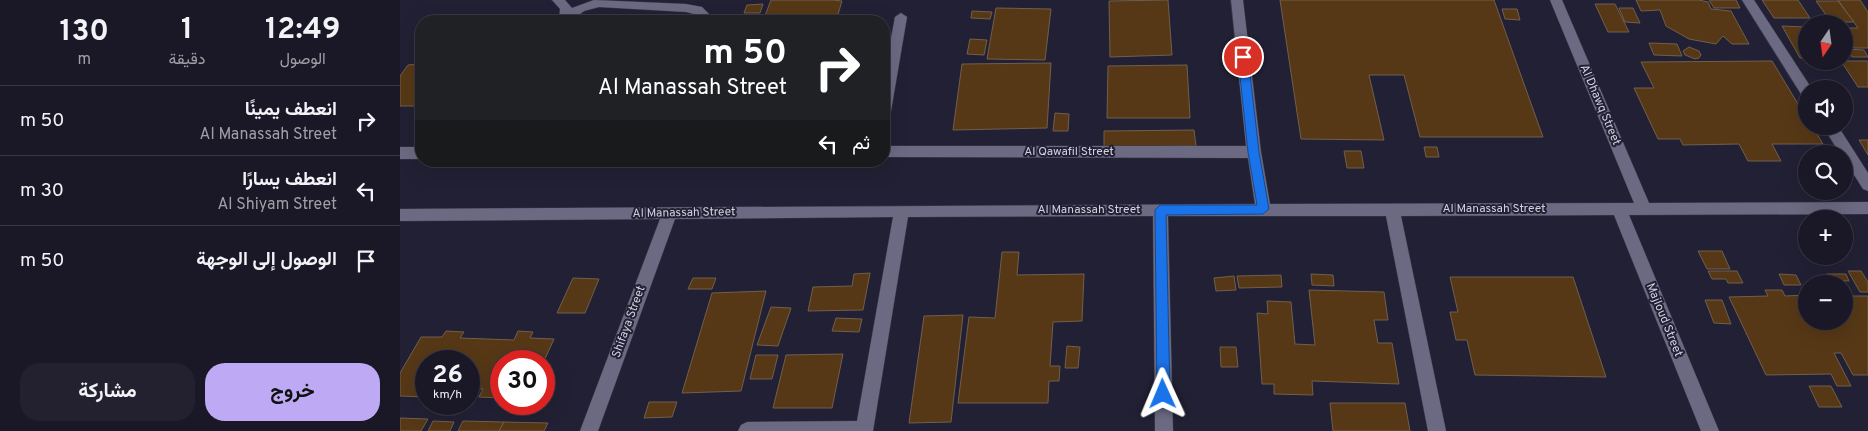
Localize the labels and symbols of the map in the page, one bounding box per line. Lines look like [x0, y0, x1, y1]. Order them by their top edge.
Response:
north arrow [1798, 15, 1852, 70]
pin [1222, 36, 1264, 78]
street label: Al Dhawq Street [1576, 62, 1624, 148]
street label: Al Qawafil Street [1024, 144, 1114, 160]
street label: Al Manassah Street [1442, 201, 1546, 217]
street label: Al Manassah Street [1037, 202, 1141, 218]
street label: Al Manassah Street [632, 204, 736, 222]
street label: Majloud Street [1642, 281, 1686, 359]
street label: Shifaya Street [609, 284, 649, 360]
speed limit sign: 30 [490, 350, 555, 415]
position arrow [1136, 367, 1188, 419]

